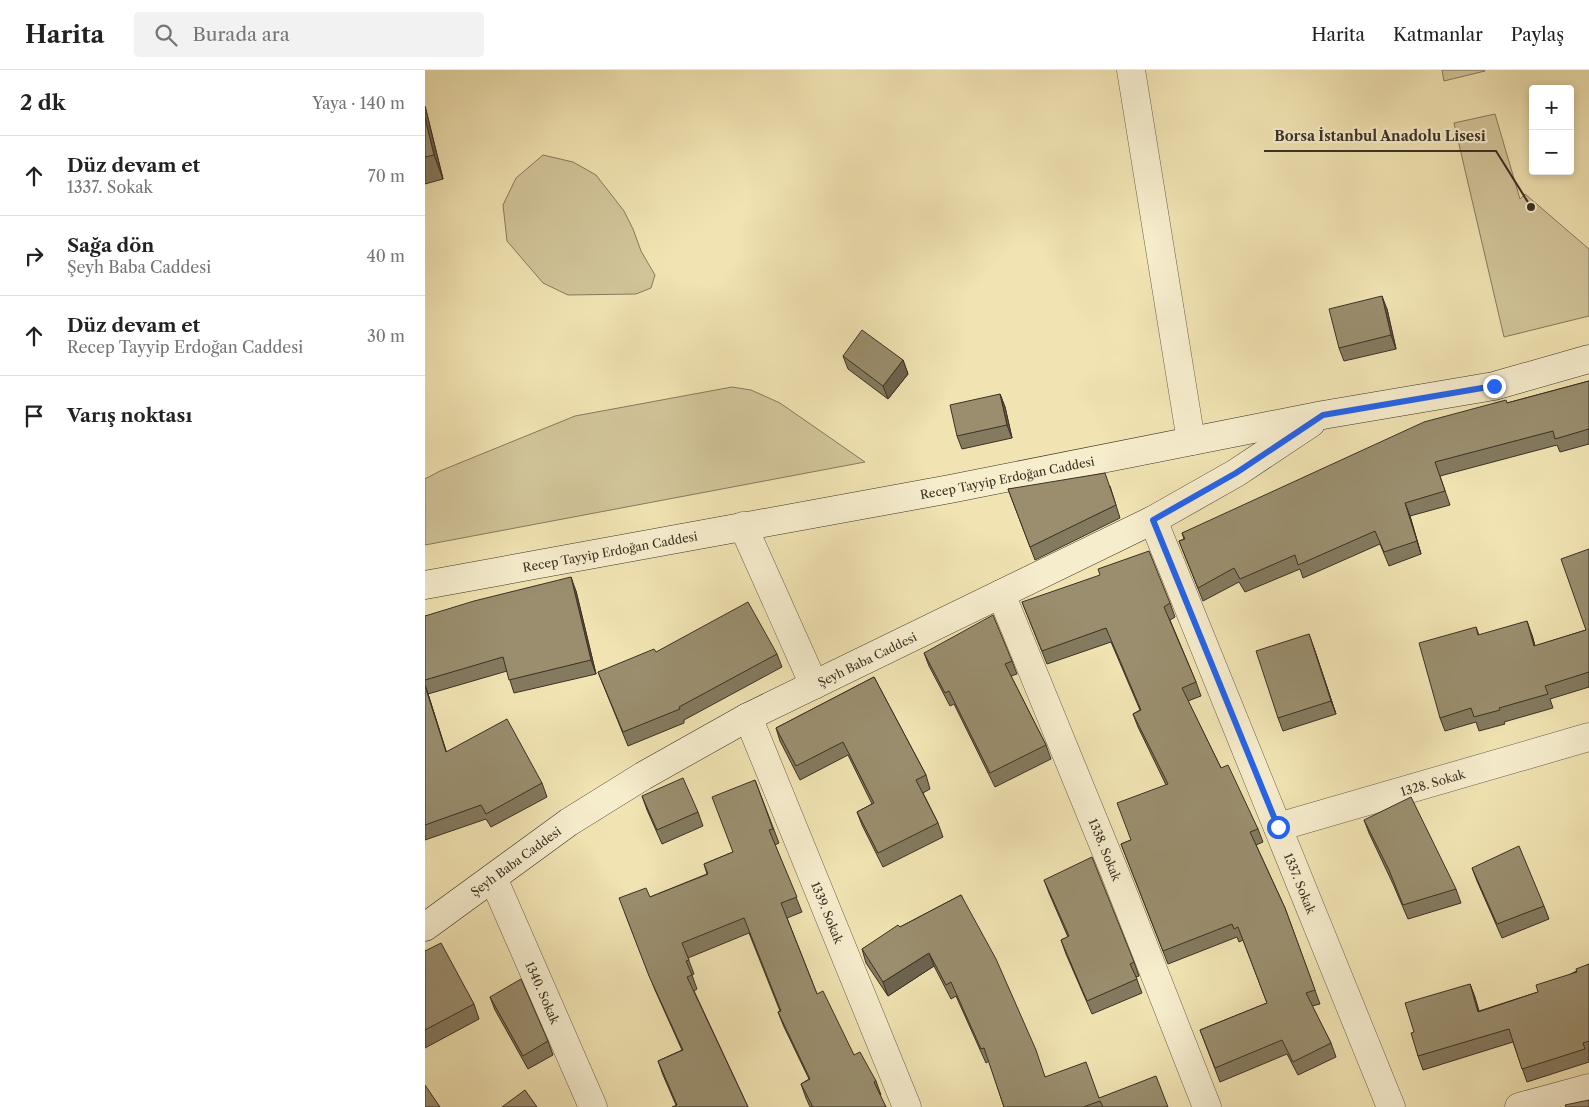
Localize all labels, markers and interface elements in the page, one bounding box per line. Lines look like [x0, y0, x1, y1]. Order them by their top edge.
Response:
search box [134, 12, 484, 57]
text: Harita [25, 20, 104, 49]
icon: search [152, 21, 180, 49]
text: Burada ara [192, 23, 290, 46]
text: Harita [1311, 24, 1365, 46]
text: Katmanlar [1393, 24, 1483, 46]
text: Paylaş [1511, 24, 1564, 46]
map controls [1529, 85, 1574, 175]
button: + [1529, 85, 1574, 130]
text: 2 dk [20, 90, 65, 115]
text: Yaya · 140 m [312, 93, 405, 113]
callout: Borsa İstanbul Anadolu Lisesi [1264, 122, 1496, 151]
text: Borsa İstanbul Anadolu Lisesi [1274, 127, 1486, 145]
button: − [1529, 130, 1574, 175]
text: Düz devam et [67, 154, 200, 177]
icon: ahead [20, 162, 48, 190]
text: 70 m [368, 166, 405, 186]
text: 1337. Sokak [67, 177, 153, 197]
text: Sağa dön [67, 234, 154, 257]
icon: right [20, 242, 48, 270]
text: 40 m [366, 246, 405, 266]
text: Şeyh Baba Caddesi [67, 257, 211, 277]
text: Düz devam et [67, 314, 200, 337]
icon: ahead [20, 322, 48, 350]
text: 30 m [367, 326, 405, 346]
text: Recep Tayyip Erdoğan Caddesi [67, 337, 303, 357]
route end [1483, 375, 1506, 398]
icon: arrive [20, 402, 48, 430]
text: Varış noktası [67, 404, 192, 427]
street label: Recep Tayyip Erdoğan Caddesi [919, 453, 1096, 502]
street label: Recep Tayyip Erdoğan Caddesi [521, 528, 699, 575]
street label: Şeyh Baba Caddesi [815, 629, 919, 690]
street label: 1328. Sokak [1399, 765, 1468, 799]
street label: 1338. Sokak [1086, 816, 1125, 884]
route start [1267, 816, 1290, 839]
street label: Şeyh Baba Caddesi [467, 823, 564, 899]
street label: 1337. Sokak [1281, 851, 1320, 917]
street label: 1339. Sokak [808, 879, 847, 947]
street label: 1340. Sokak [523, 959, 564, 1027]

